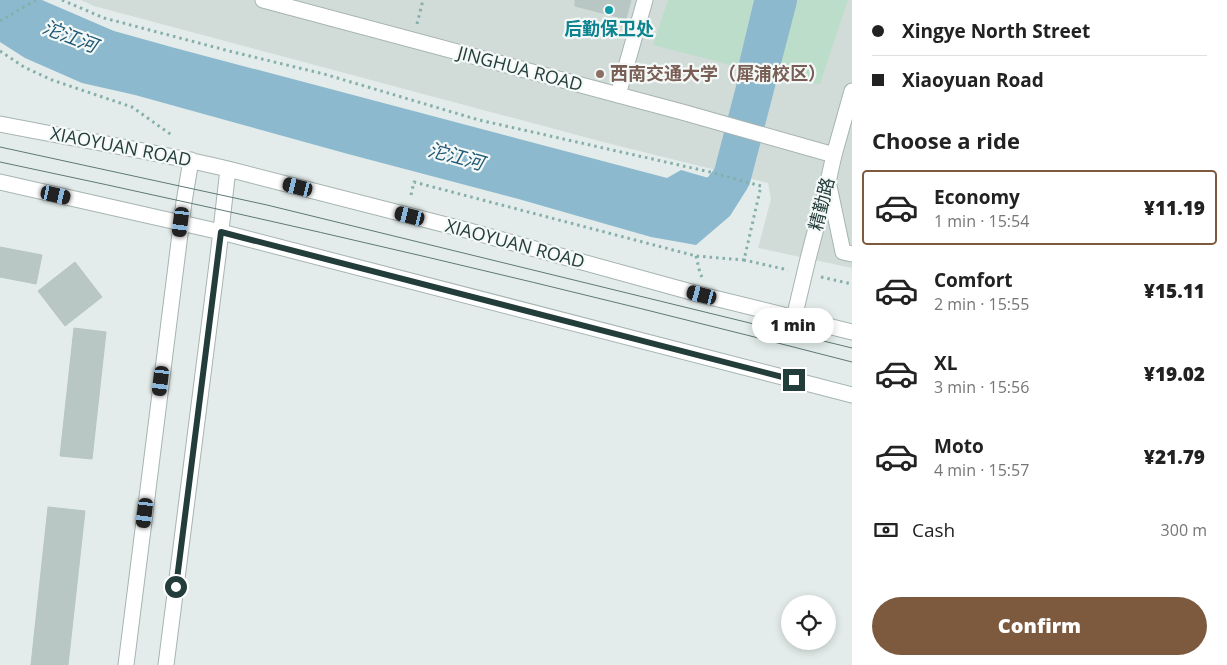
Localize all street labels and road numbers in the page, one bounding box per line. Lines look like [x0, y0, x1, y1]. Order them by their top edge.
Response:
street label: JINGHUA ROAD [453, 39, 585, 96]
street label: XIAOYUAN ROAD [49, 121, 194, 171]
street label: 精勤路 [803, 175, 839, 233]
street label: XIAOYUAN ROAD [443, 213, 588, 273]

